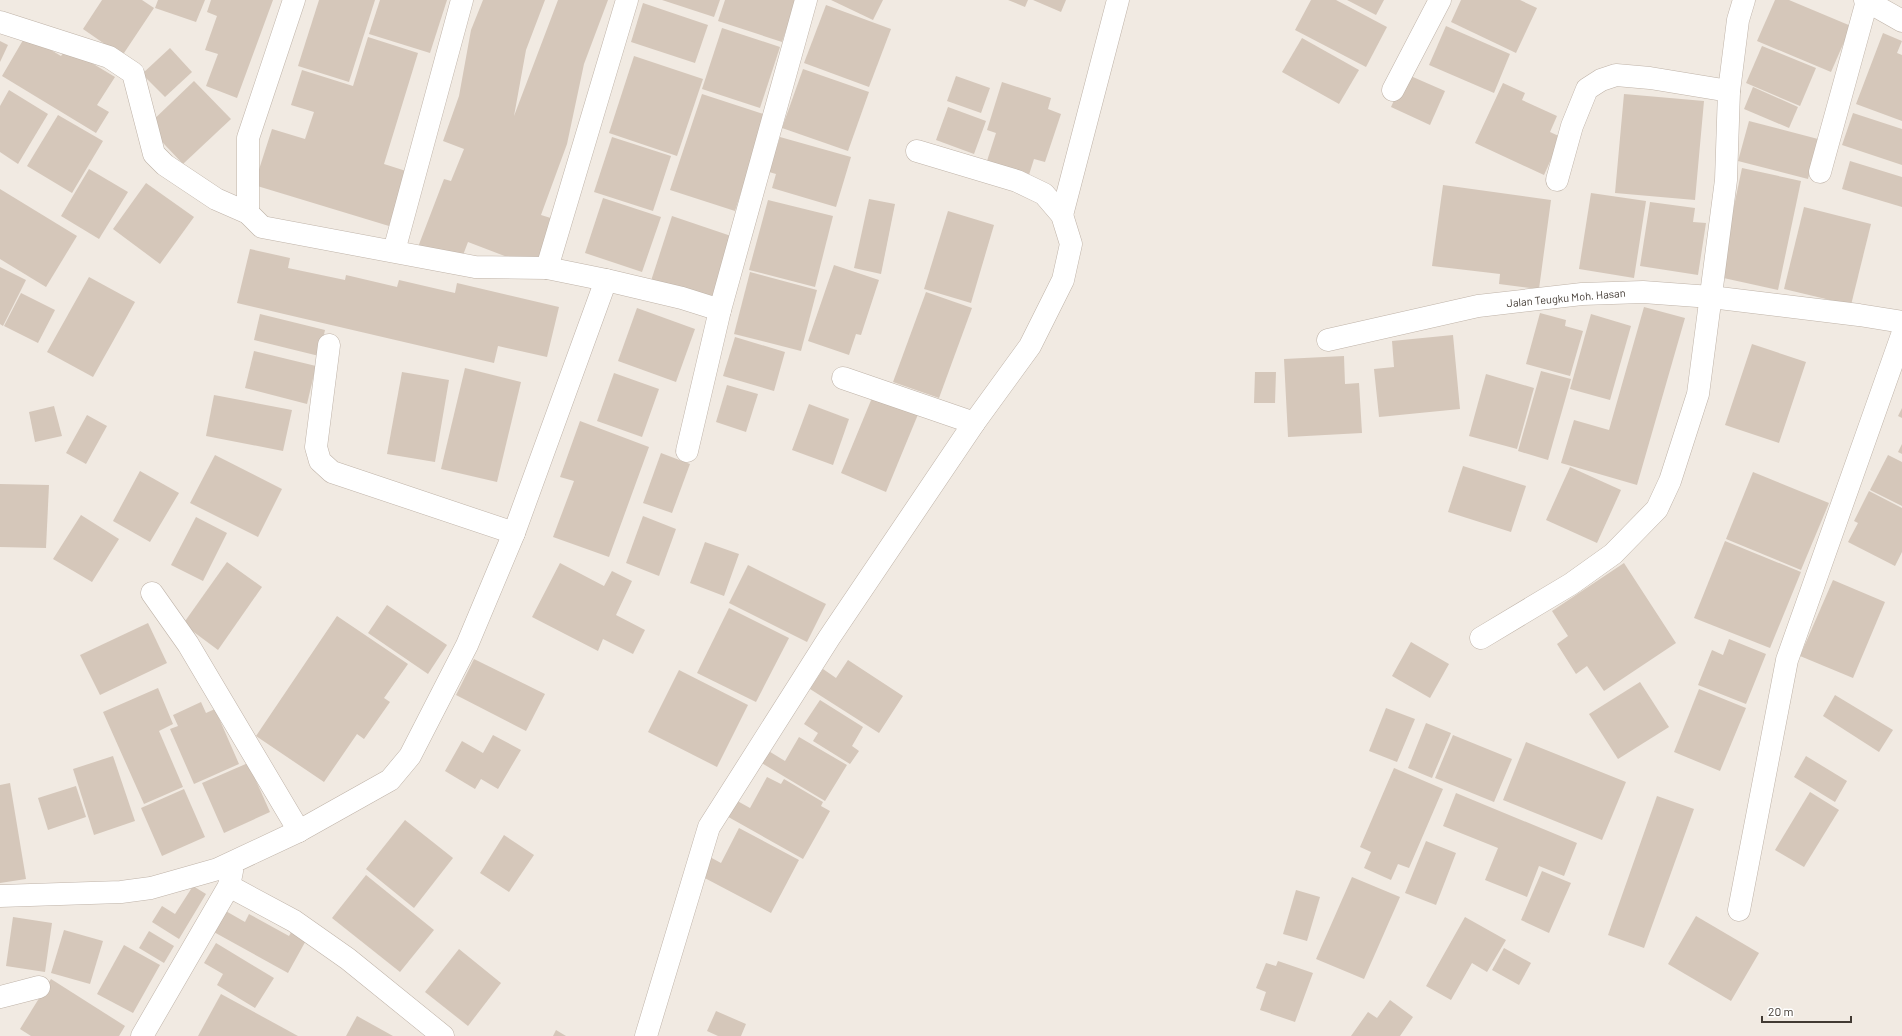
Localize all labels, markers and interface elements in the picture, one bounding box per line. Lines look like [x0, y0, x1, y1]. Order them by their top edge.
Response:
street label: Jalan Teugku Moh. Hasan [1506, 286, 1626, 309]
scale bar [1762, 998, 1851, 1024]
text: 20 m [1768, 1004, 1794, 1018]

